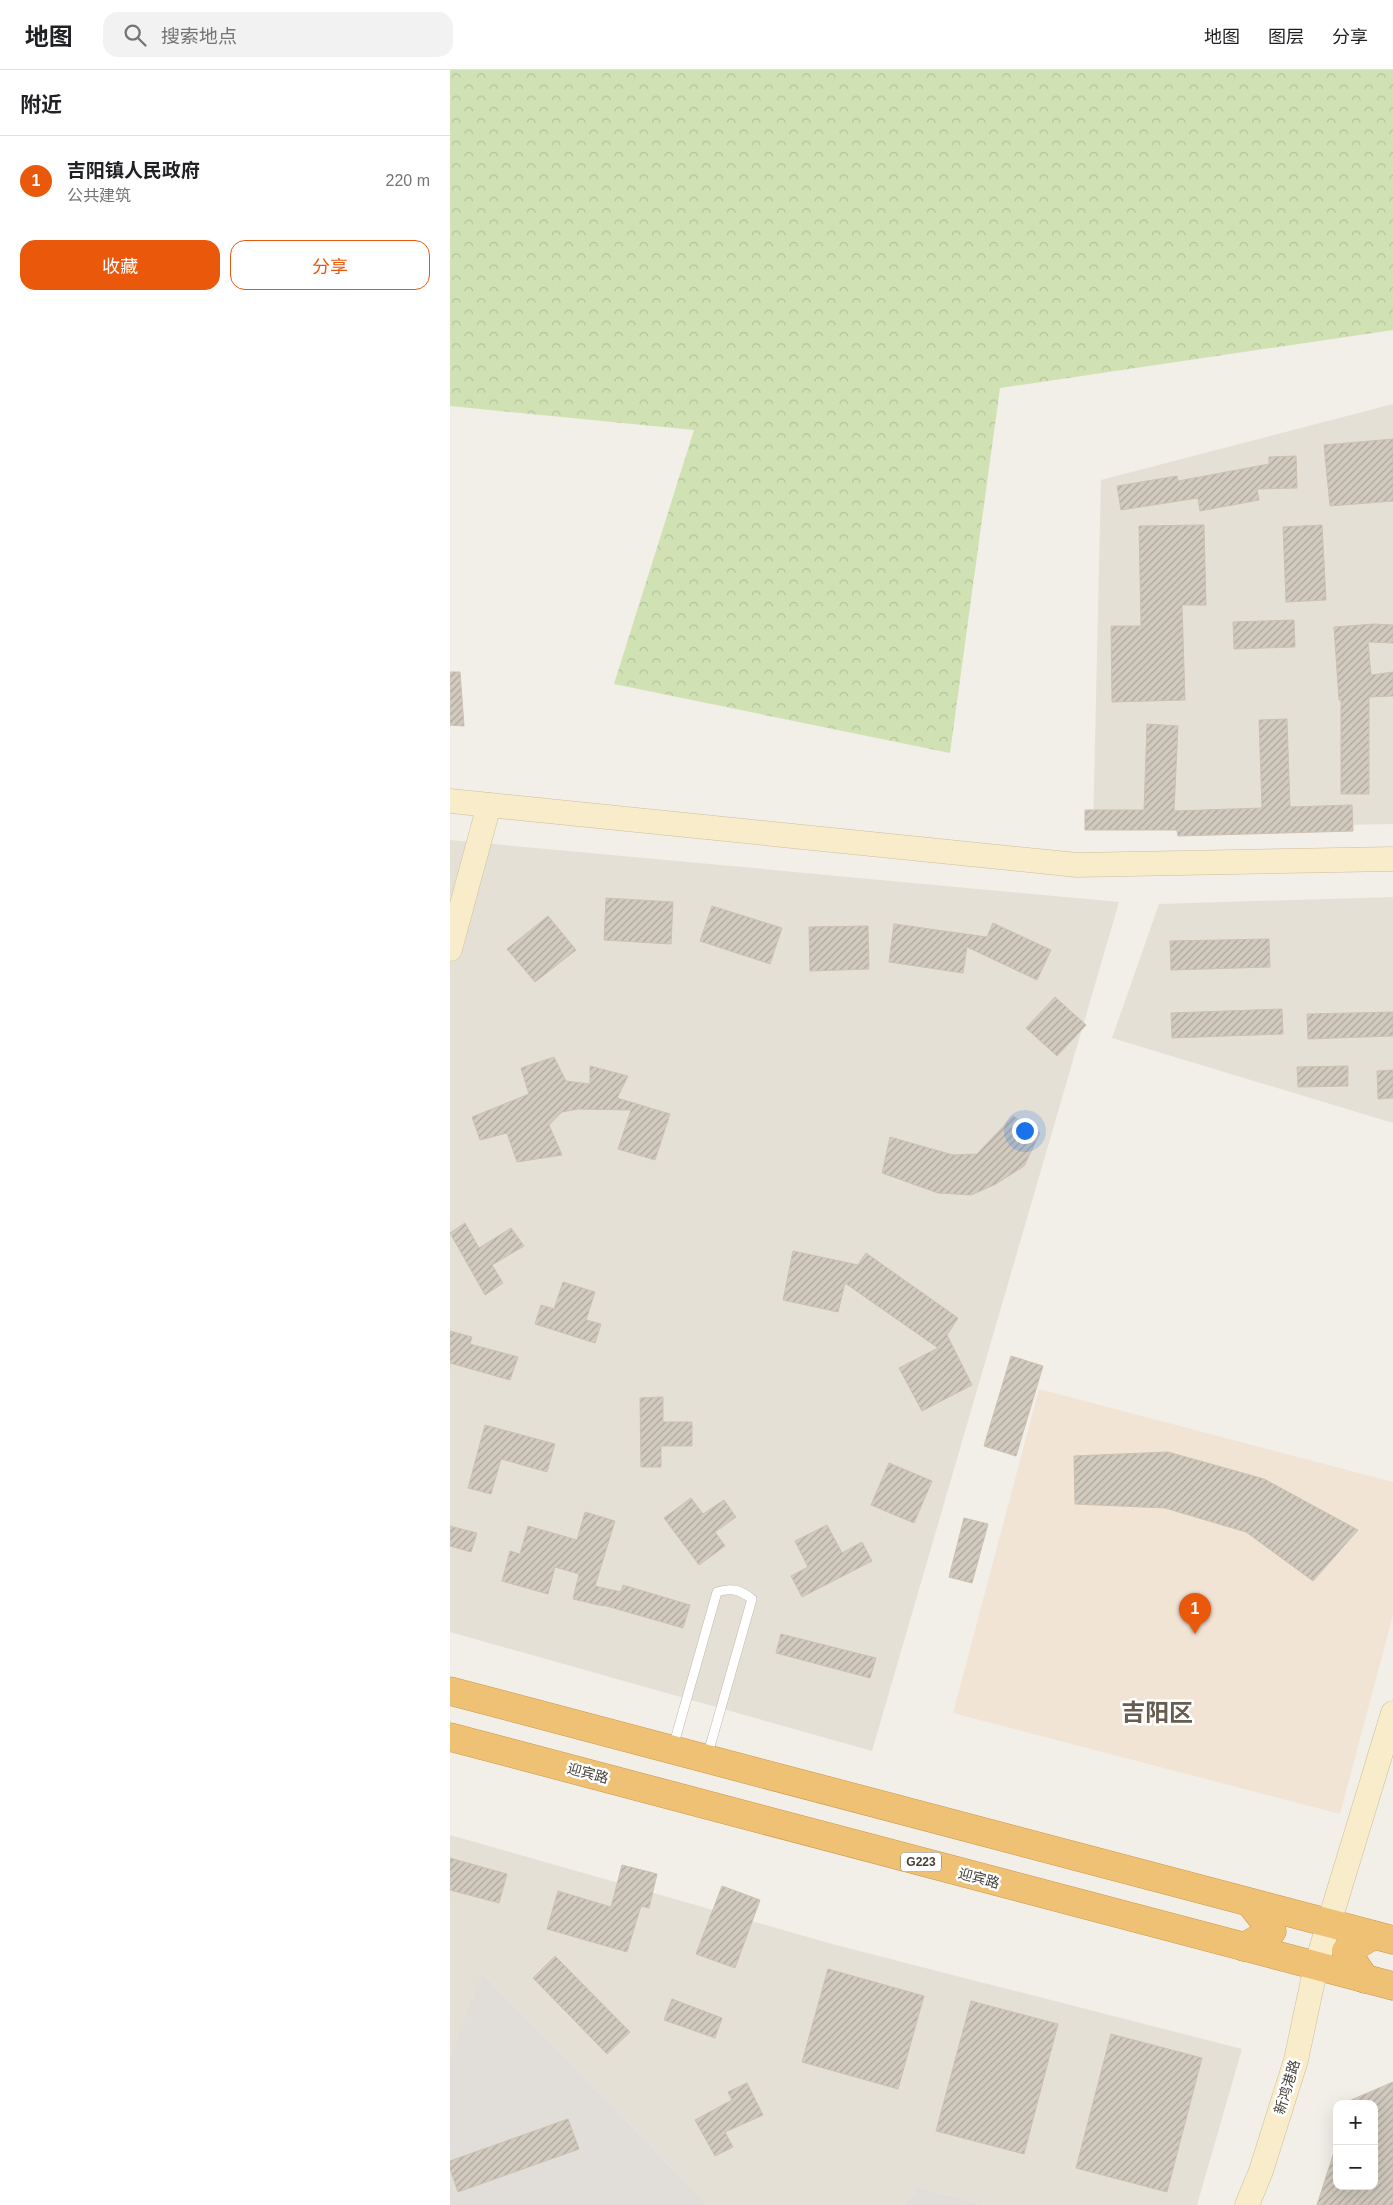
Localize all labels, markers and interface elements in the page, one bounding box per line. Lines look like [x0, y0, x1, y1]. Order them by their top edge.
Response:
search box [103, 12, 453, 57]
icon: search [121, 21, 149, 49]
text: 地图 [25, 23, 73, 50]
text: 搜索地点 [161, 26, 237, 47]
text: 地图 [1204, 27, 1240, 47]
text: 图层 [1268, 27, 1304, 47]
text: 分享 [1332, 27, 1368, 47]
text: 附近 [20, 93, 62, 116]
text: 吉阳镇人民政府 [67, 160, 200, 181]
text: 1 [32, 172, 40, 189]
text: 220 m [386, 172, 430, 189]
text: 公共建筑 [67, 187, 131, 204]
button: 收藏 [20, 240, 220, 290]
button: 分享 [230, 240, 430, 290]
your location [1012, 1118, 1038, 1144]
pin: 1 [1179, 1593, 1211, 1634]
district label: 吉阳区 [1121, 1699, 1193, 1726]
street label: 迎宾路 [566, 1760, 610, 1786]
road number: G223 [901, 1852, 941, 1871]
street label: 迎宾路 [957, 1865, 1001, 1891]
street label: 新鸿港路 [1271, 2058, 1303, 2116]
map controls [1333, 2100, 1378, 2190]
button: + [1333, 2100, 1378, 2145]
button: − [1333, 2145, 1378, 2190]

